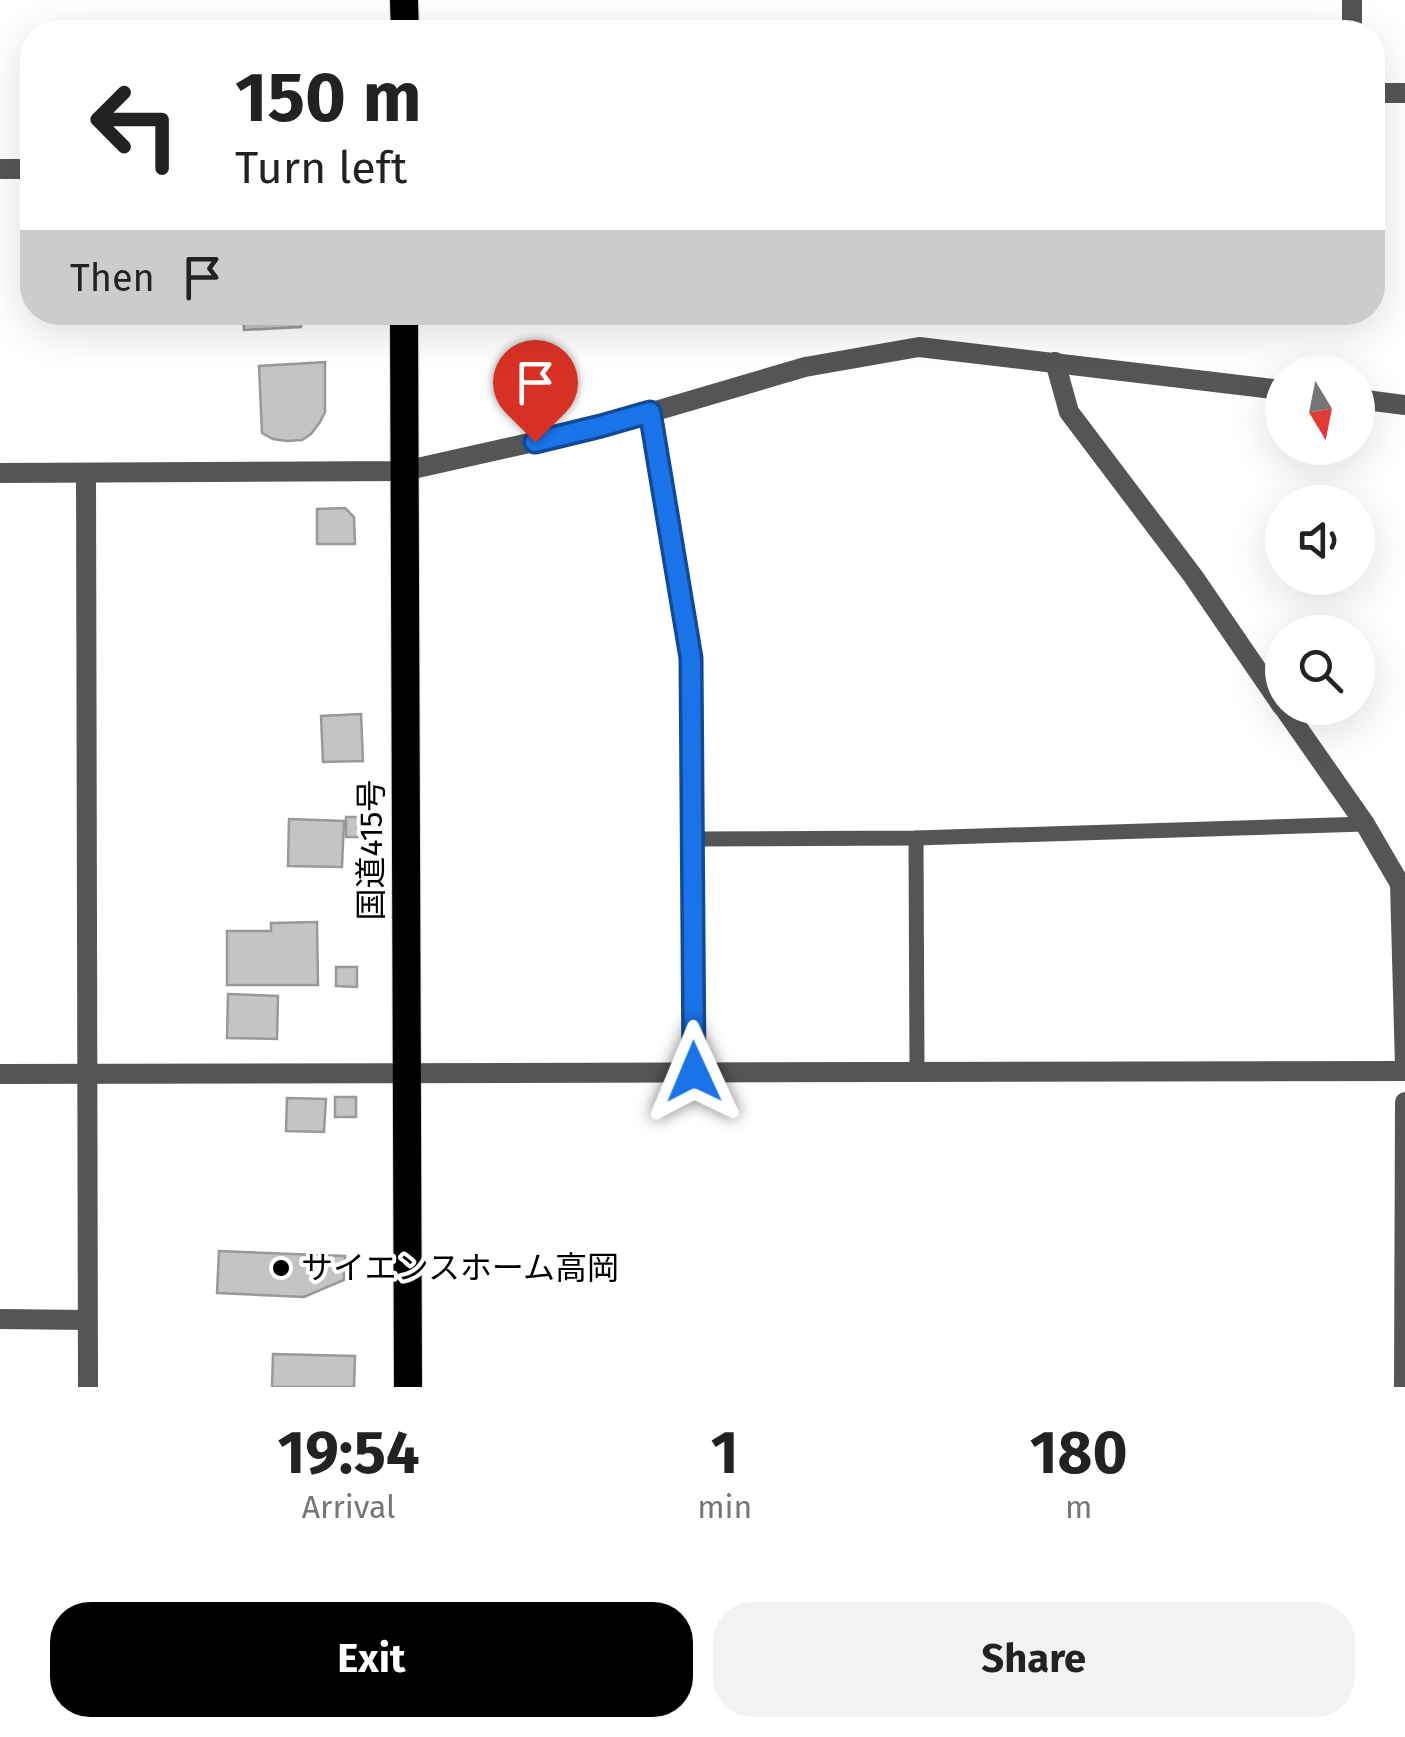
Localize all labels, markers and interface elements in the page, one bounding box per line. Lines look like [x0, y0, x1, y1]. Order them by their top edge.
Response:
text: 150 m [235, 56, 422, 140]
icon: left [70, 60, 200, 190]
text: Turn left [235, 141, 407, 195]
icon: arrive [175, 250, 230, 305]
text: Then [70, 255, 155, 301]
pin [493, 340, 578, 443]
icon: arrive [508, 355, 563, 410]
north arrow [1265, 355, 1375, 465]
map controls [1265, 355, 1375, 725]
button: sound [1265, 485, 1375, 595]
button: search [1265, 615, 1375, 725]
street label: 国道415号 [352, 779, 390, 921]
position arrow [642, 1020, 746, 1124]
place label: サイエンスホーム高岡 [301, 1249, 619, 1287]
marker: サイエンスホーム高岡 [270, 1257, 292, 1279]
text: 19:54 [277, 1417, 420, 1489]
text: 1 [711, 1417, 739, 1489]
text: 180 [1030, 1417, 1128, 1489]
text: Arrival [302, 1488, 395, 1526]
text: min [697, 1488, 752, 1526]
text: m [1065, 1488, 1092, 1526]
button: Exit [50, 1602, 693, 1717]
button: Share [713, 1602, 1355, 1717]

